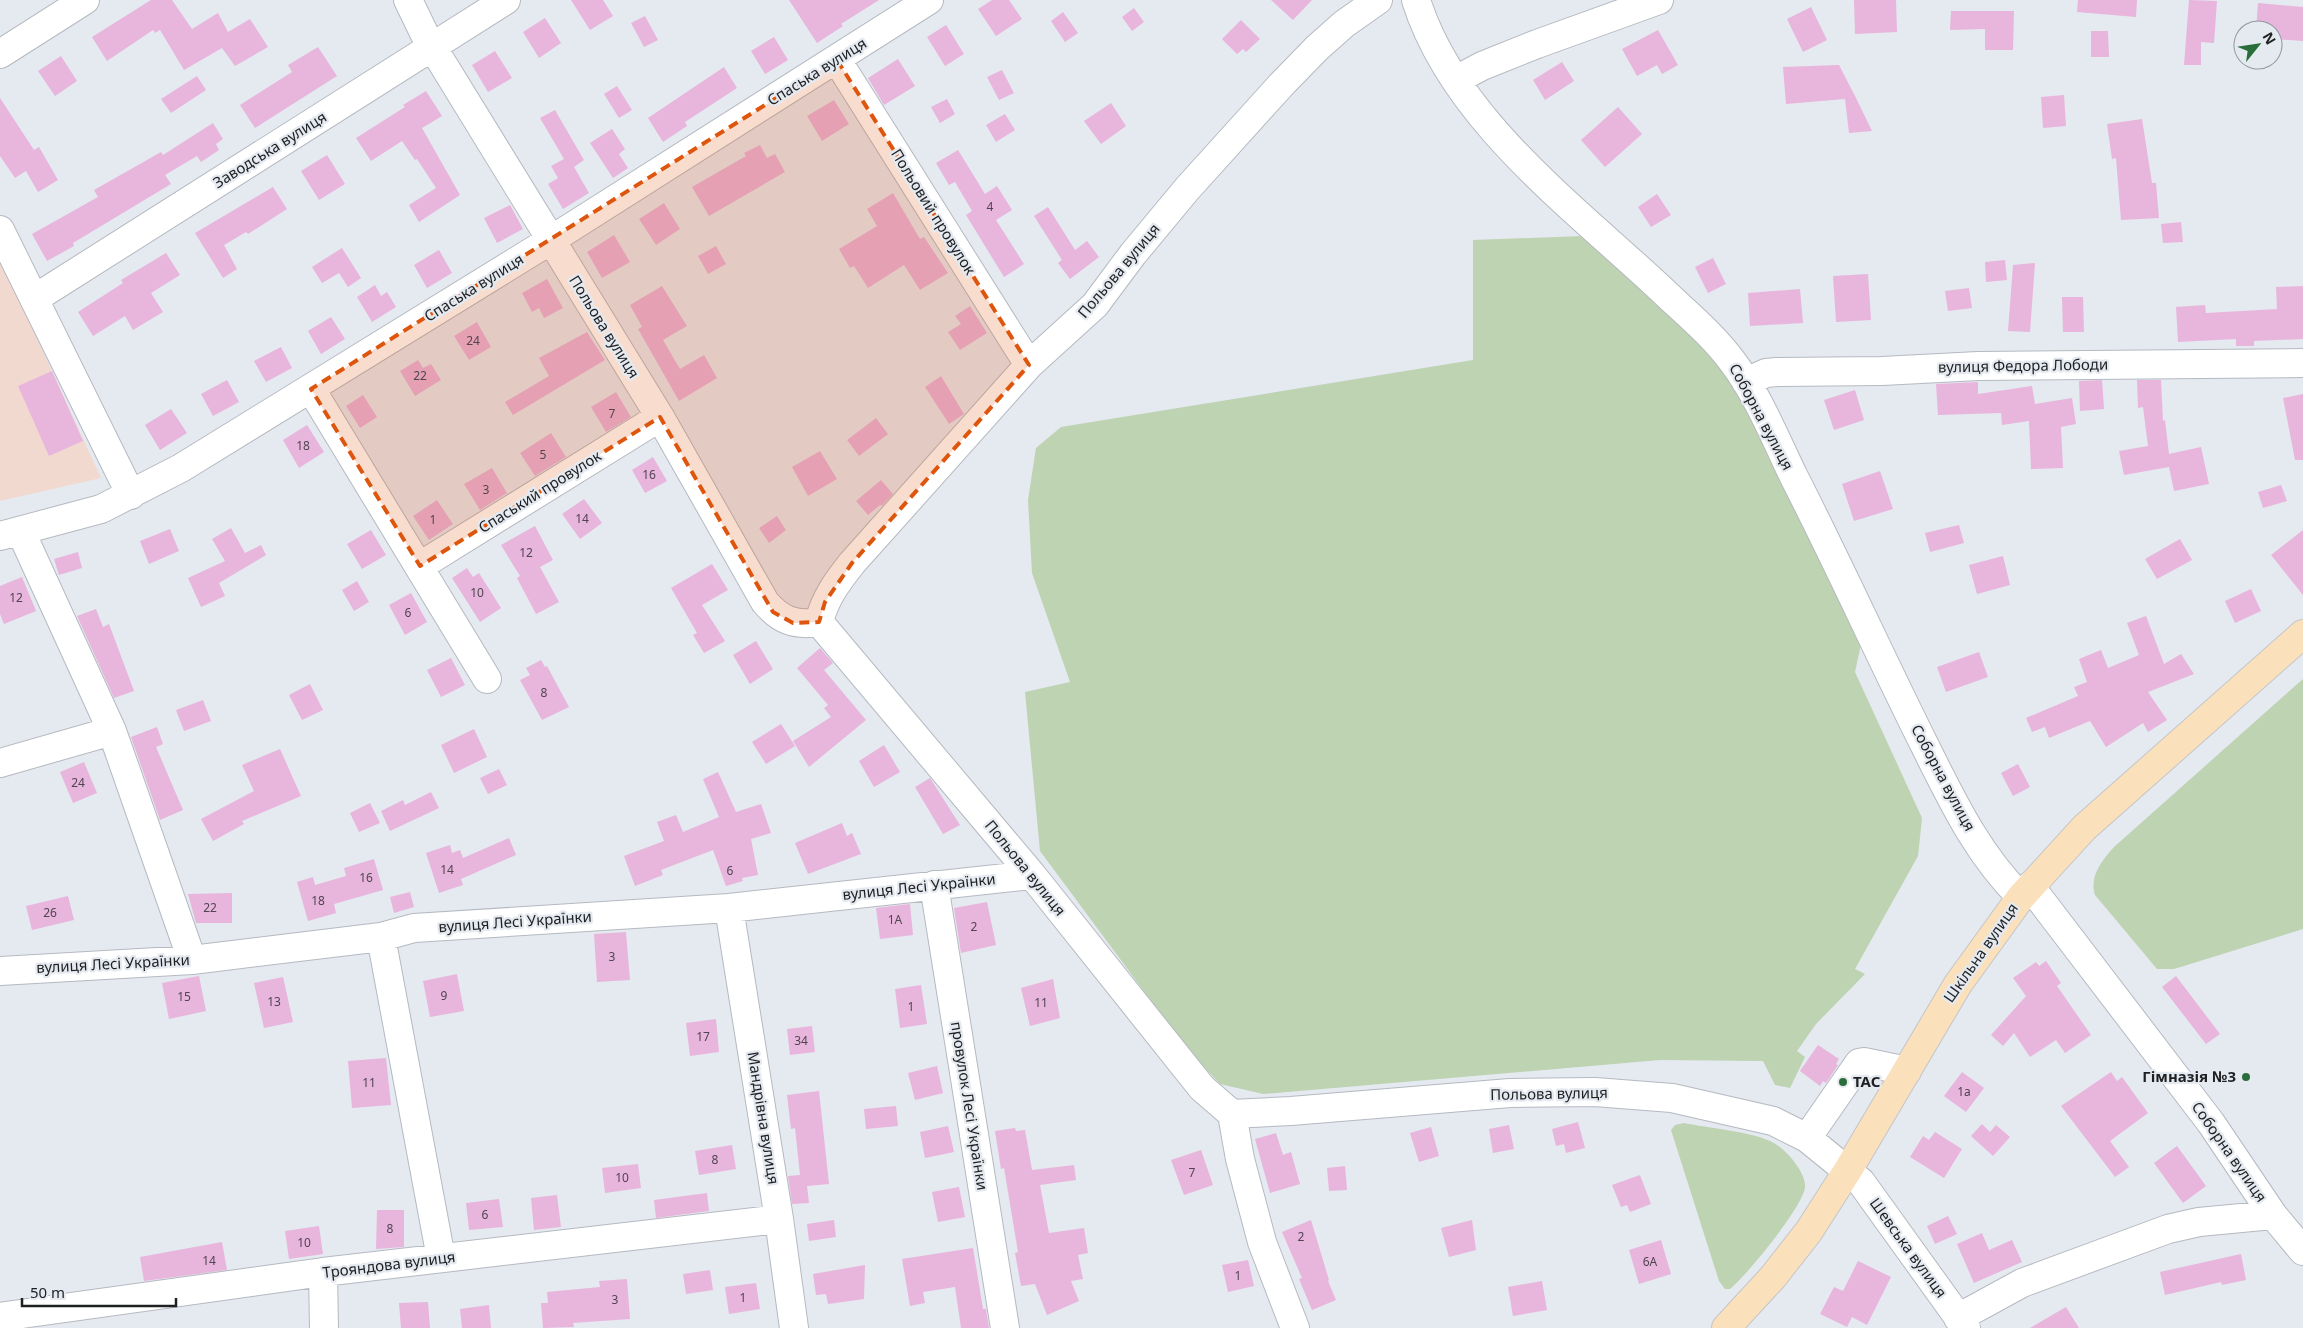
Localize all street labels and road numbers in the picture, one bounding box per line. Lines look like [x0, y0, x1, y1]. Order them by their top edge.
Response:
street label: Спаська вулиця [763, 33, 870, 110]
street label: Заводська вулиця [209, 106, 330, 192]
street label: Польовий провулок [887, 145, 981, 278]
street label: Польова вулиця [1073, 219, 1164, 322]
street label: Спаська вулиця [420, 249, 527, 326]
street label: Польова вулиця [565, 271, 645, 382]
street label: вулиця Федора Лободи [1938, 354, 2108, 376]
street label: Соборна вулиця [1725, 360, 1798, 473]
street label: Спаський провулок [474, 445, 605, 537]
street label: Соборна вулиця [1907, 721, 1980, 834]
street label: Польова вулиця [981, 815, 1071, 919]
street label: вулиця Лесі Українки [841, 868, 996, 904]
street label: Шкільна вулиця [1938, 899, 2022, 1006]
street label: вулиця Лесі Українки [438, 906, 592, 936]
street label: вулиця Лесі Українки [36, 949, 190, 977]
street label: провулок Лесі Українки [947, 1020, 993, 1192]
street label: Мандрівна вулиця [744, 1050, 784, 1186]
street label: Польова вулиця [1490, 1082, 1608, 1104]
street label: Соборна вулиця [2188, 1097, 2272, 1206]
street label: Шевська вулиця [1866, 1193, 1952, 1301]
street label: Трояндова вулиця [321, 1246, 456, 1282]

